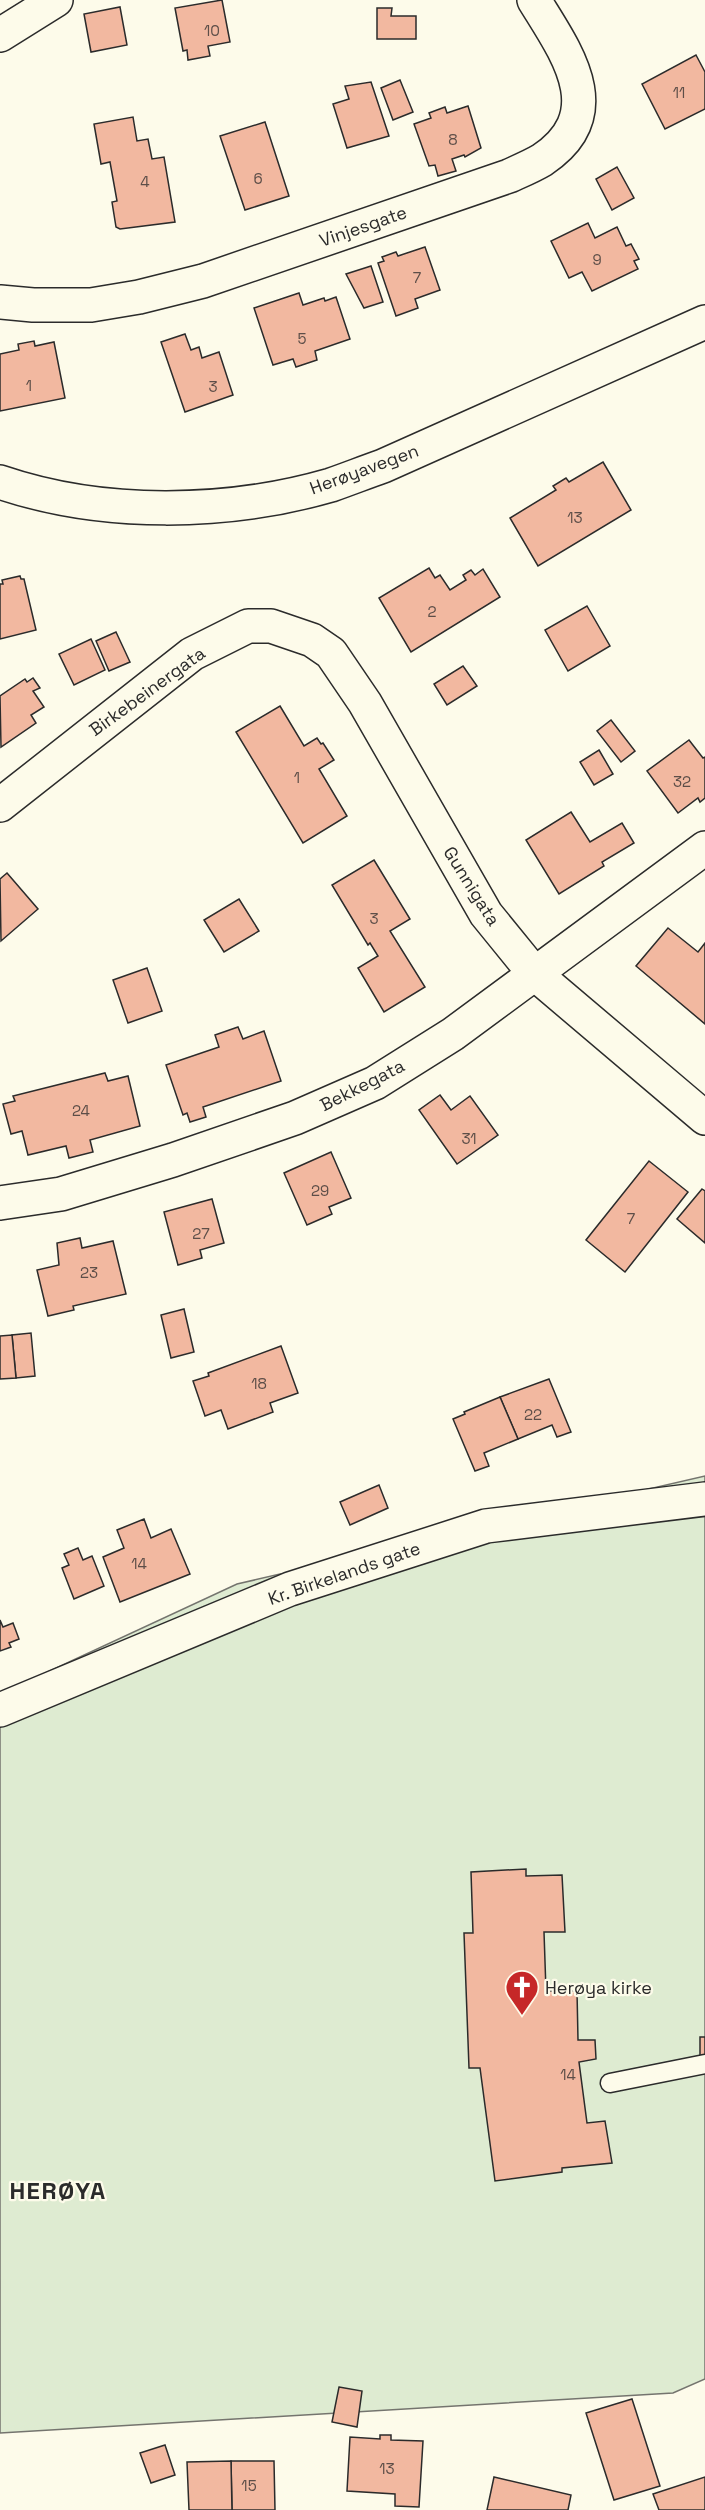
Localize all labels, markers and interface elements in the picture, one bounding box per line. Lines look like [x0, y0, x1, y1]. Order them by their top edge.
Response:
house number: 10 [204, 21, 220, 40]
house number: 11 [673, 83, 685, 102]
house number: 8 [448, 130, 458, 149]
house number: 6 [253, 169, 263, 188]
house number: 4 [140, 172, 150, 191]
street label: Vinjesgate [316, 200, 410, 252]
house number: 9 [592, 250, 602, 269]
house number: 7 [413, 268, 421, 287]
house number: 5 [298, 329, 307, 348]
house number: 1 [26, 376, 32, 395]
house number: 3 [208, 377, 218, 396]
street label: Herøyavegen [306, 439, 422, 499]
house number: 13 [567, 508, 583, 527]
house number: 2 [427, 602, 437, 621]
street label: Birkebeinergata [85, 641, 209, 741]
house number: 1 [294, 768, 300, 787]
house number: 32 [673, 772, 691, 791]
street label: Gunnigata [439, 842, 505, 930]
house number: 3 [369, 909, 379, 928]
street label: Bekkegata [316, 1054, 408, 1116]
house number: 24 [72, 1101, 90, 1120]
house number: 31 [461, 1129, 477, 1148]
house number: 29 [311, 1181, 329, 1200]
house number: 7 [627, 1209, 635, 1228]
house number: 27 [192, 1224, 210, 1243]
house number: 23 [80, 1263, 98, 1282]
house number: 18 [251, 1374, 267, 1393]
house number: 22 [524, 1405, 542, 1424]
street label: Kr. Birkelands gate [265, 1536, 423, 1610]
house number: 14 [131, 1554, 147, 1573]
church icon: Herøya kirke [504, 1969, 540, 2016]
place label: Herøya kirke [545, 1976, 652, 1999]
house number: 14 [560, 2065, 576, 2084]
district label: HERØYA [9, 2175, 107, 2206]
house number: 13 [379, 2459, 395, 2478]
house number: 15 [241, 2476, 257, 2495]

